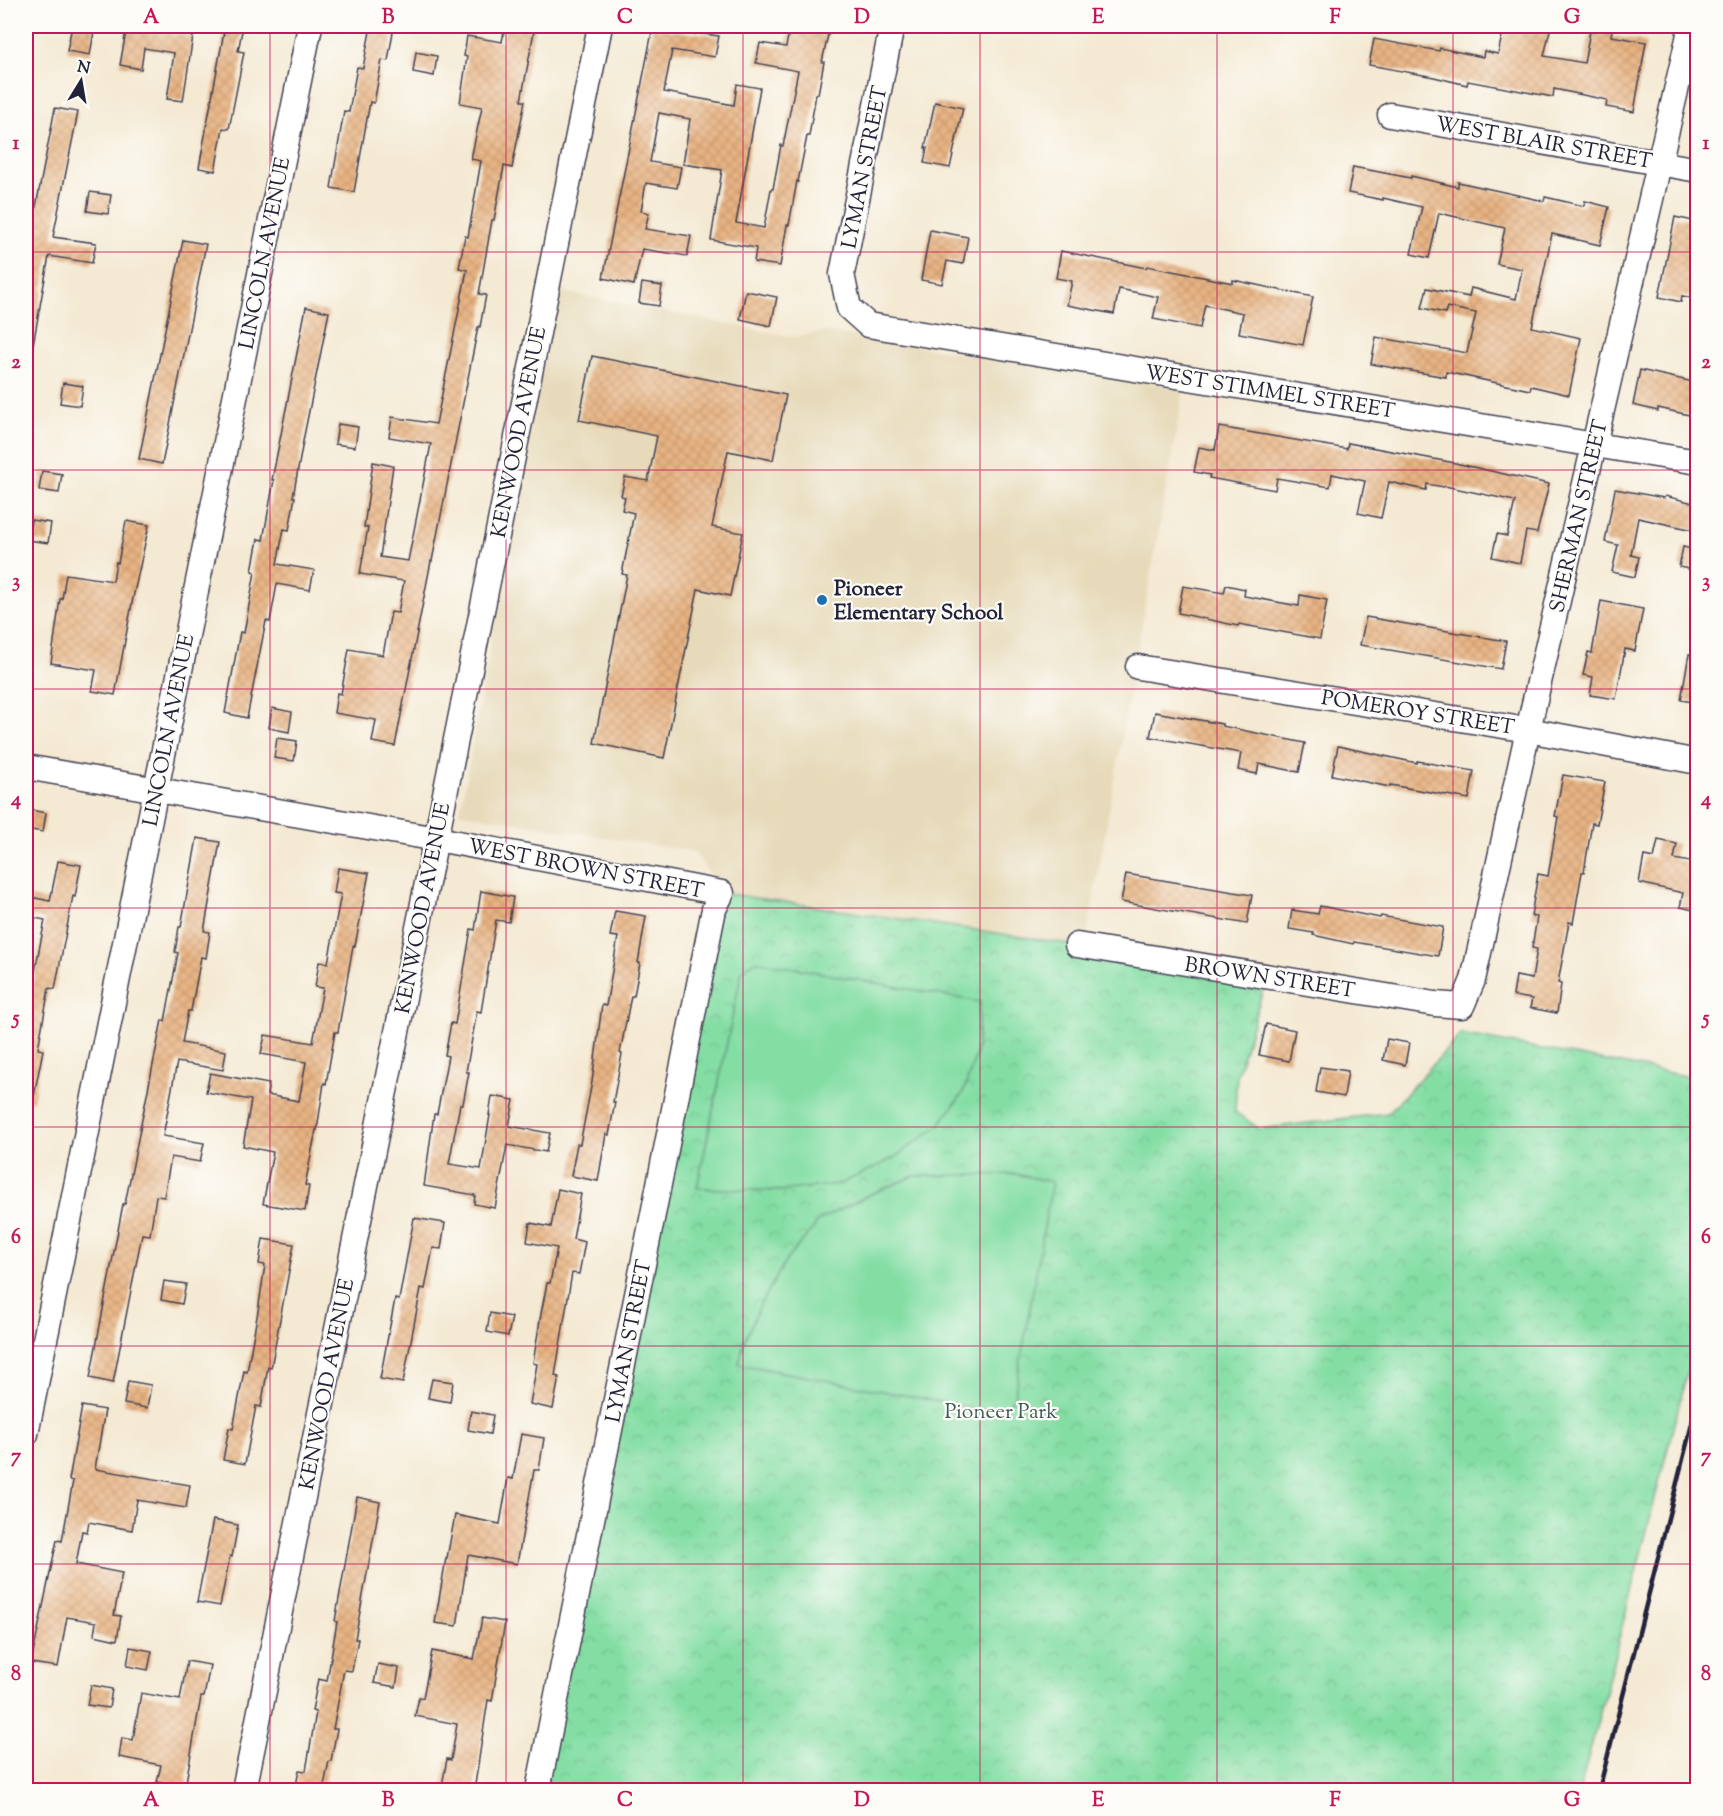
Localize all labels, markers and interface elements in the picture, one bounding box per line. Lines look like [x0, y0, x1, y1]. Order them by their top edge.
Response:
text: A [143, 4, 160, 33]
text: B [382, 4, 395, 33]
text: C [617, 4, 633, 33]
text: D [854, 4, 870, 33]
text: E [1092, 4, 1105, 33]
text: F [1329, 4, 1341, 33]
text: G [1564, 4, 1581, 33]
north arrow [51, 51, 111, 111]
text: N [75, 56, 92, 81]
street label: LYMAN STREET [835, 83, 897, 251]
street label: WEST BLAIR STREET [1433, 110, 1655, 178]
text: 1 [13, 130, 20, 159]
text: 1 [1703, 130, 1710, 159]
street label: LINCOLN AVENUE [233, 154, 299, 352]
street label: KENWOOD AVENUE [485, 324, 555, 541]
text: 2 [11, 349, 21, 378]
text: 2 [1701, 349, 1711, 378]
street label: WEST STIMMEL STREET [1142, 358, 1397, 428]
street label: SHERMAN STREET [1543, 417, 1617, 616]
text: 3 [12, 568, 20, 597]
text: 3 [1702, 568, 1710, 597]
place label: Pioneer Elementary School [834, 575, 1004, 629]
marker: Pioneer Elementary School [815, 593, 829, 607]
street label: LINCOLN AVENUE [137, 631, 203, 829]
street label: POMEROY STREET [1319, 684, 1517, 744]
text: 4 [10, 786, 21, 815]
text: 4 [1700, 786, 1711, 815]
street label: KENWOOD AVENUE [389, 800, 459, 1017]
street label: WEST BROWN STREET [465, 832, 706, 908]
street label: BROWN STREET [1182, 951, 1357, 1007]
text: 5 [11, 1005, 20, 1034]
text: 5 [1701, 1005, 1710, 1034]
text: 6 [11, 1224, 21, 1253]
text: 6 [1701, 1224, 1711, 1253]
street label: LYMAN STREET [599, 1257, 661, 1425]
street label: KENWOOD AVENUE [293, 1276, 363, 1493]
park label: Pioneer Park [944, 1398, 1058, 1428]
text: 7 [11, 1443, 22, 1472]
text: 7 [1701, 1443, 1712, 1472]
text: 8 [11, 1661, 21, 1690]
text: 8 [1701, 1661, 1711, 1690]
text: A [143, 1787, 160, 1816]
text: B [382, 1787, 395, 1816]
text: C [617, 1787, 633, 1816]
text: D [854, 1787, 870, 1816]
text: E [1092, 1787, 1105, 1816]
text: F [1329, 1787, 1341, 1816]
text: G [1564, 1787, 1581, 1816]

